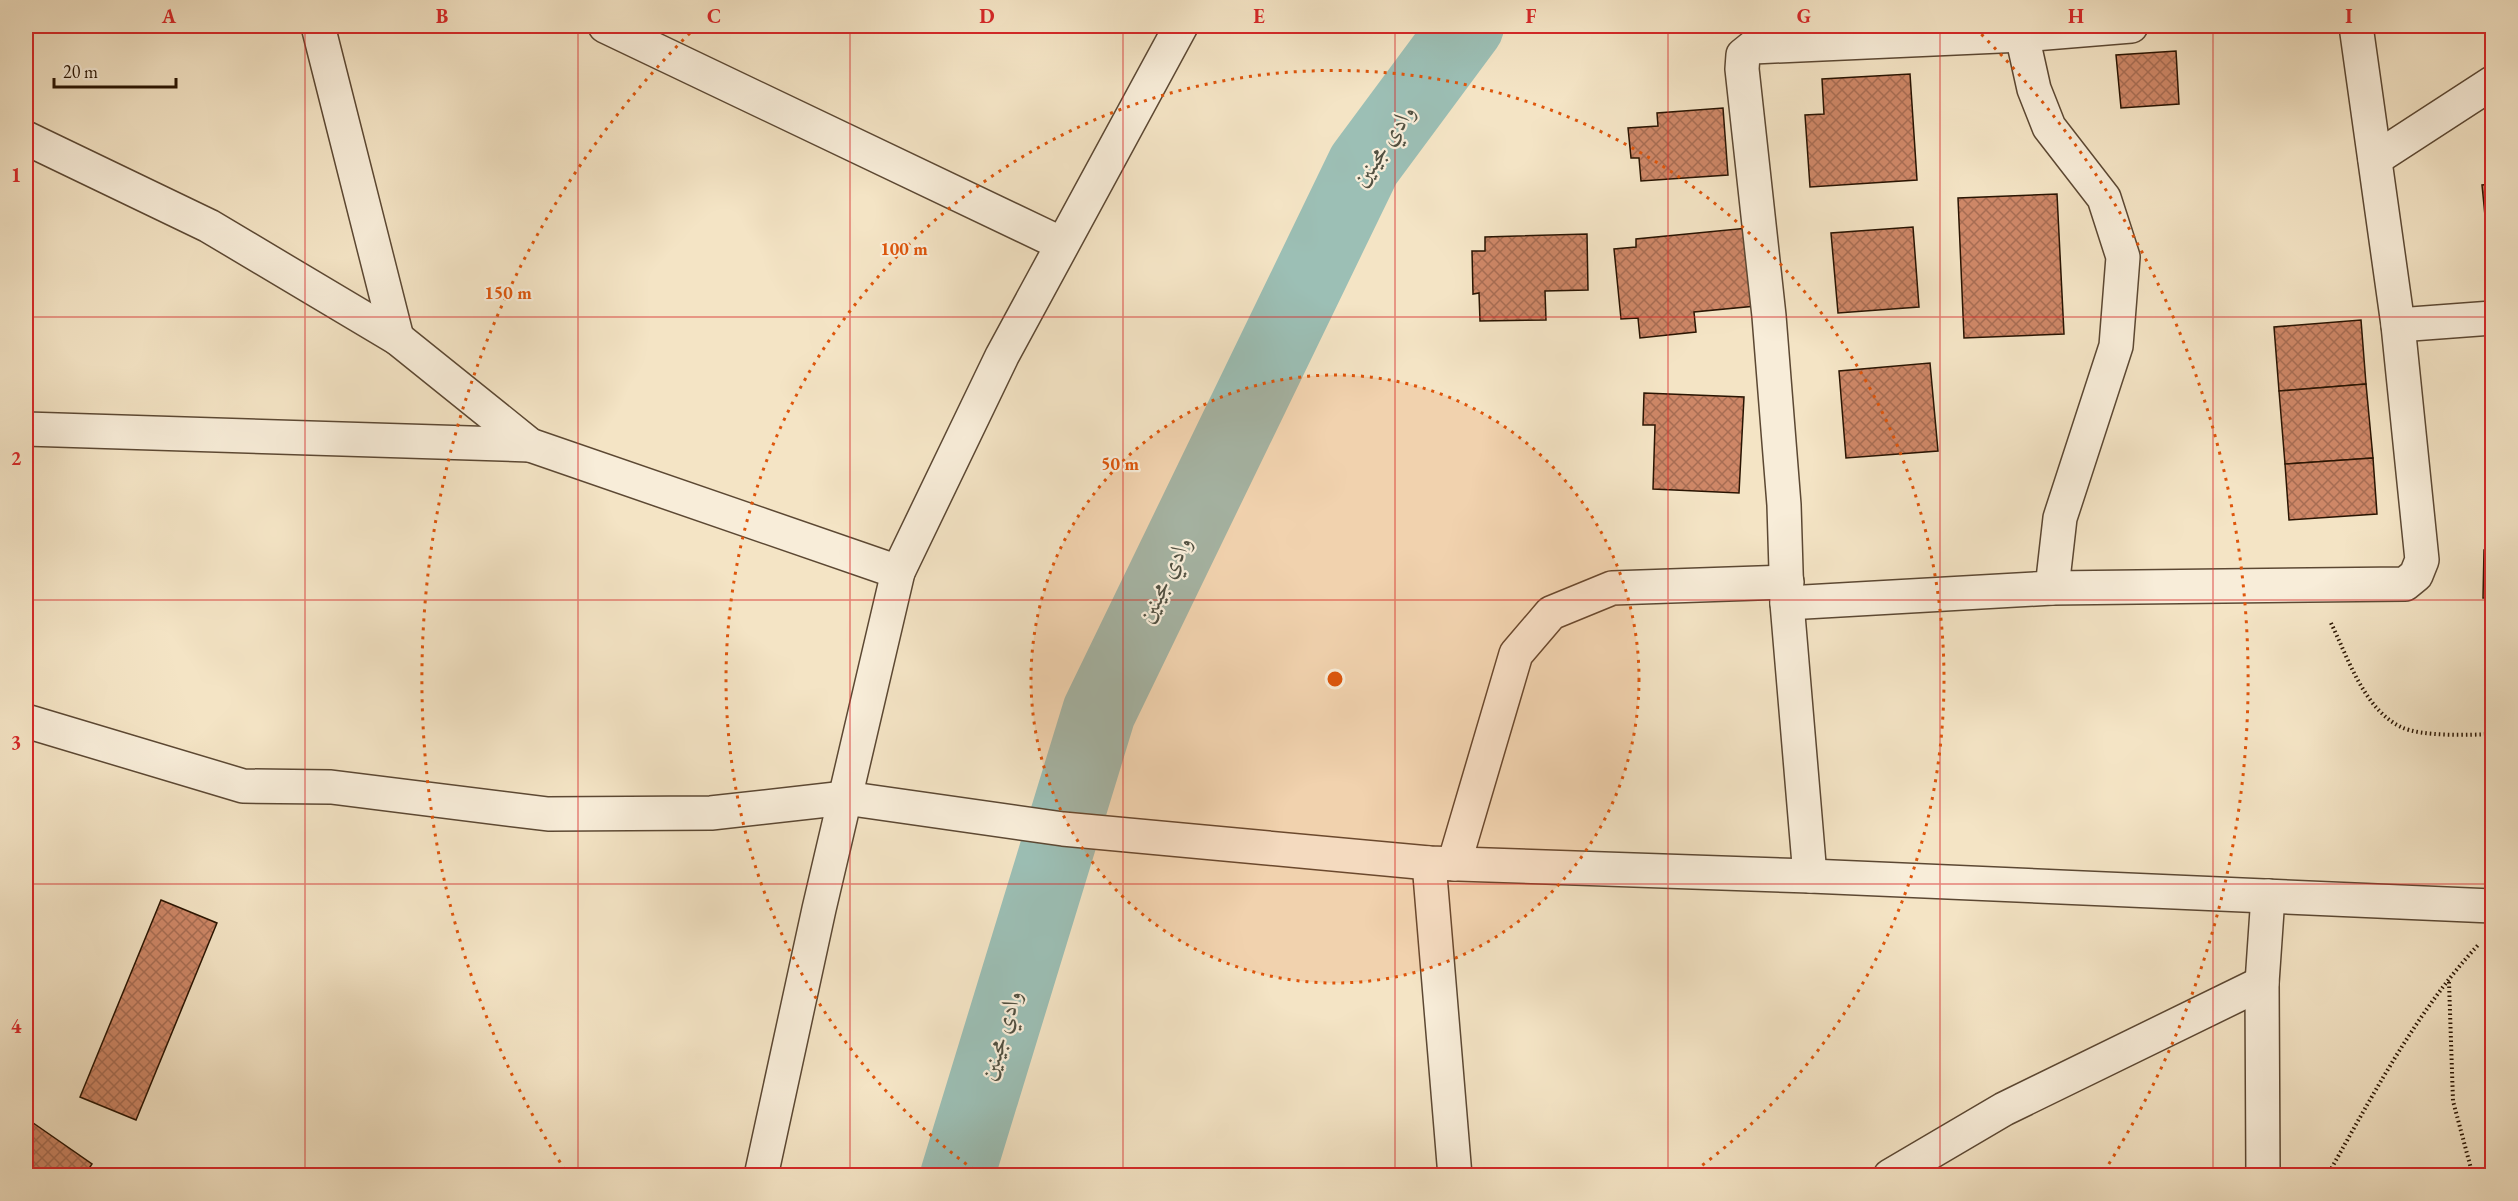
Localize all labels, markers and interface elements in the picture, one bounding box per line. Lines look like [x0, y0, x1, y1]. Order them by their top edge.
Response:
text: A [161, 3, 177, 29]
text: B [436, 3, 448, 29]
text: C [707, 3, 721, 29]
text: D [979, 3, 995, 29]
text: E [1253, 3, 1265, 29]
text: F [1526, 3, 1537, 29]
text: G [1797, 3, 1811, 29]
text: H [2068, 3, 2084, 29]
text: I [2345, 3, 2353, 29]
scale bar [54, 51, 176, 89]
text: 20 m [63, 60, 98, 83]
water label: وادي مجينين [1344, 98, 1425, 195]
text: 1 [11, 162, 21, 188]
text: 100 m [880, 237, 928, 260]
text: 150 m [484, 281, 532, 304]
text: 2 [11, 445, 22, 471]
text: 50 m [1101, 452, 1139, 475]
water label: وادي مجينين [1130, 530, 1202, 629]
centre of rings [1325, 669, 1345, 689]
text: 3 [11, 729, 21, 755]
water label: وادي مجينين [972, 986, 1032, 1085]
text: 4 [11, 1013, 22, 1039]

